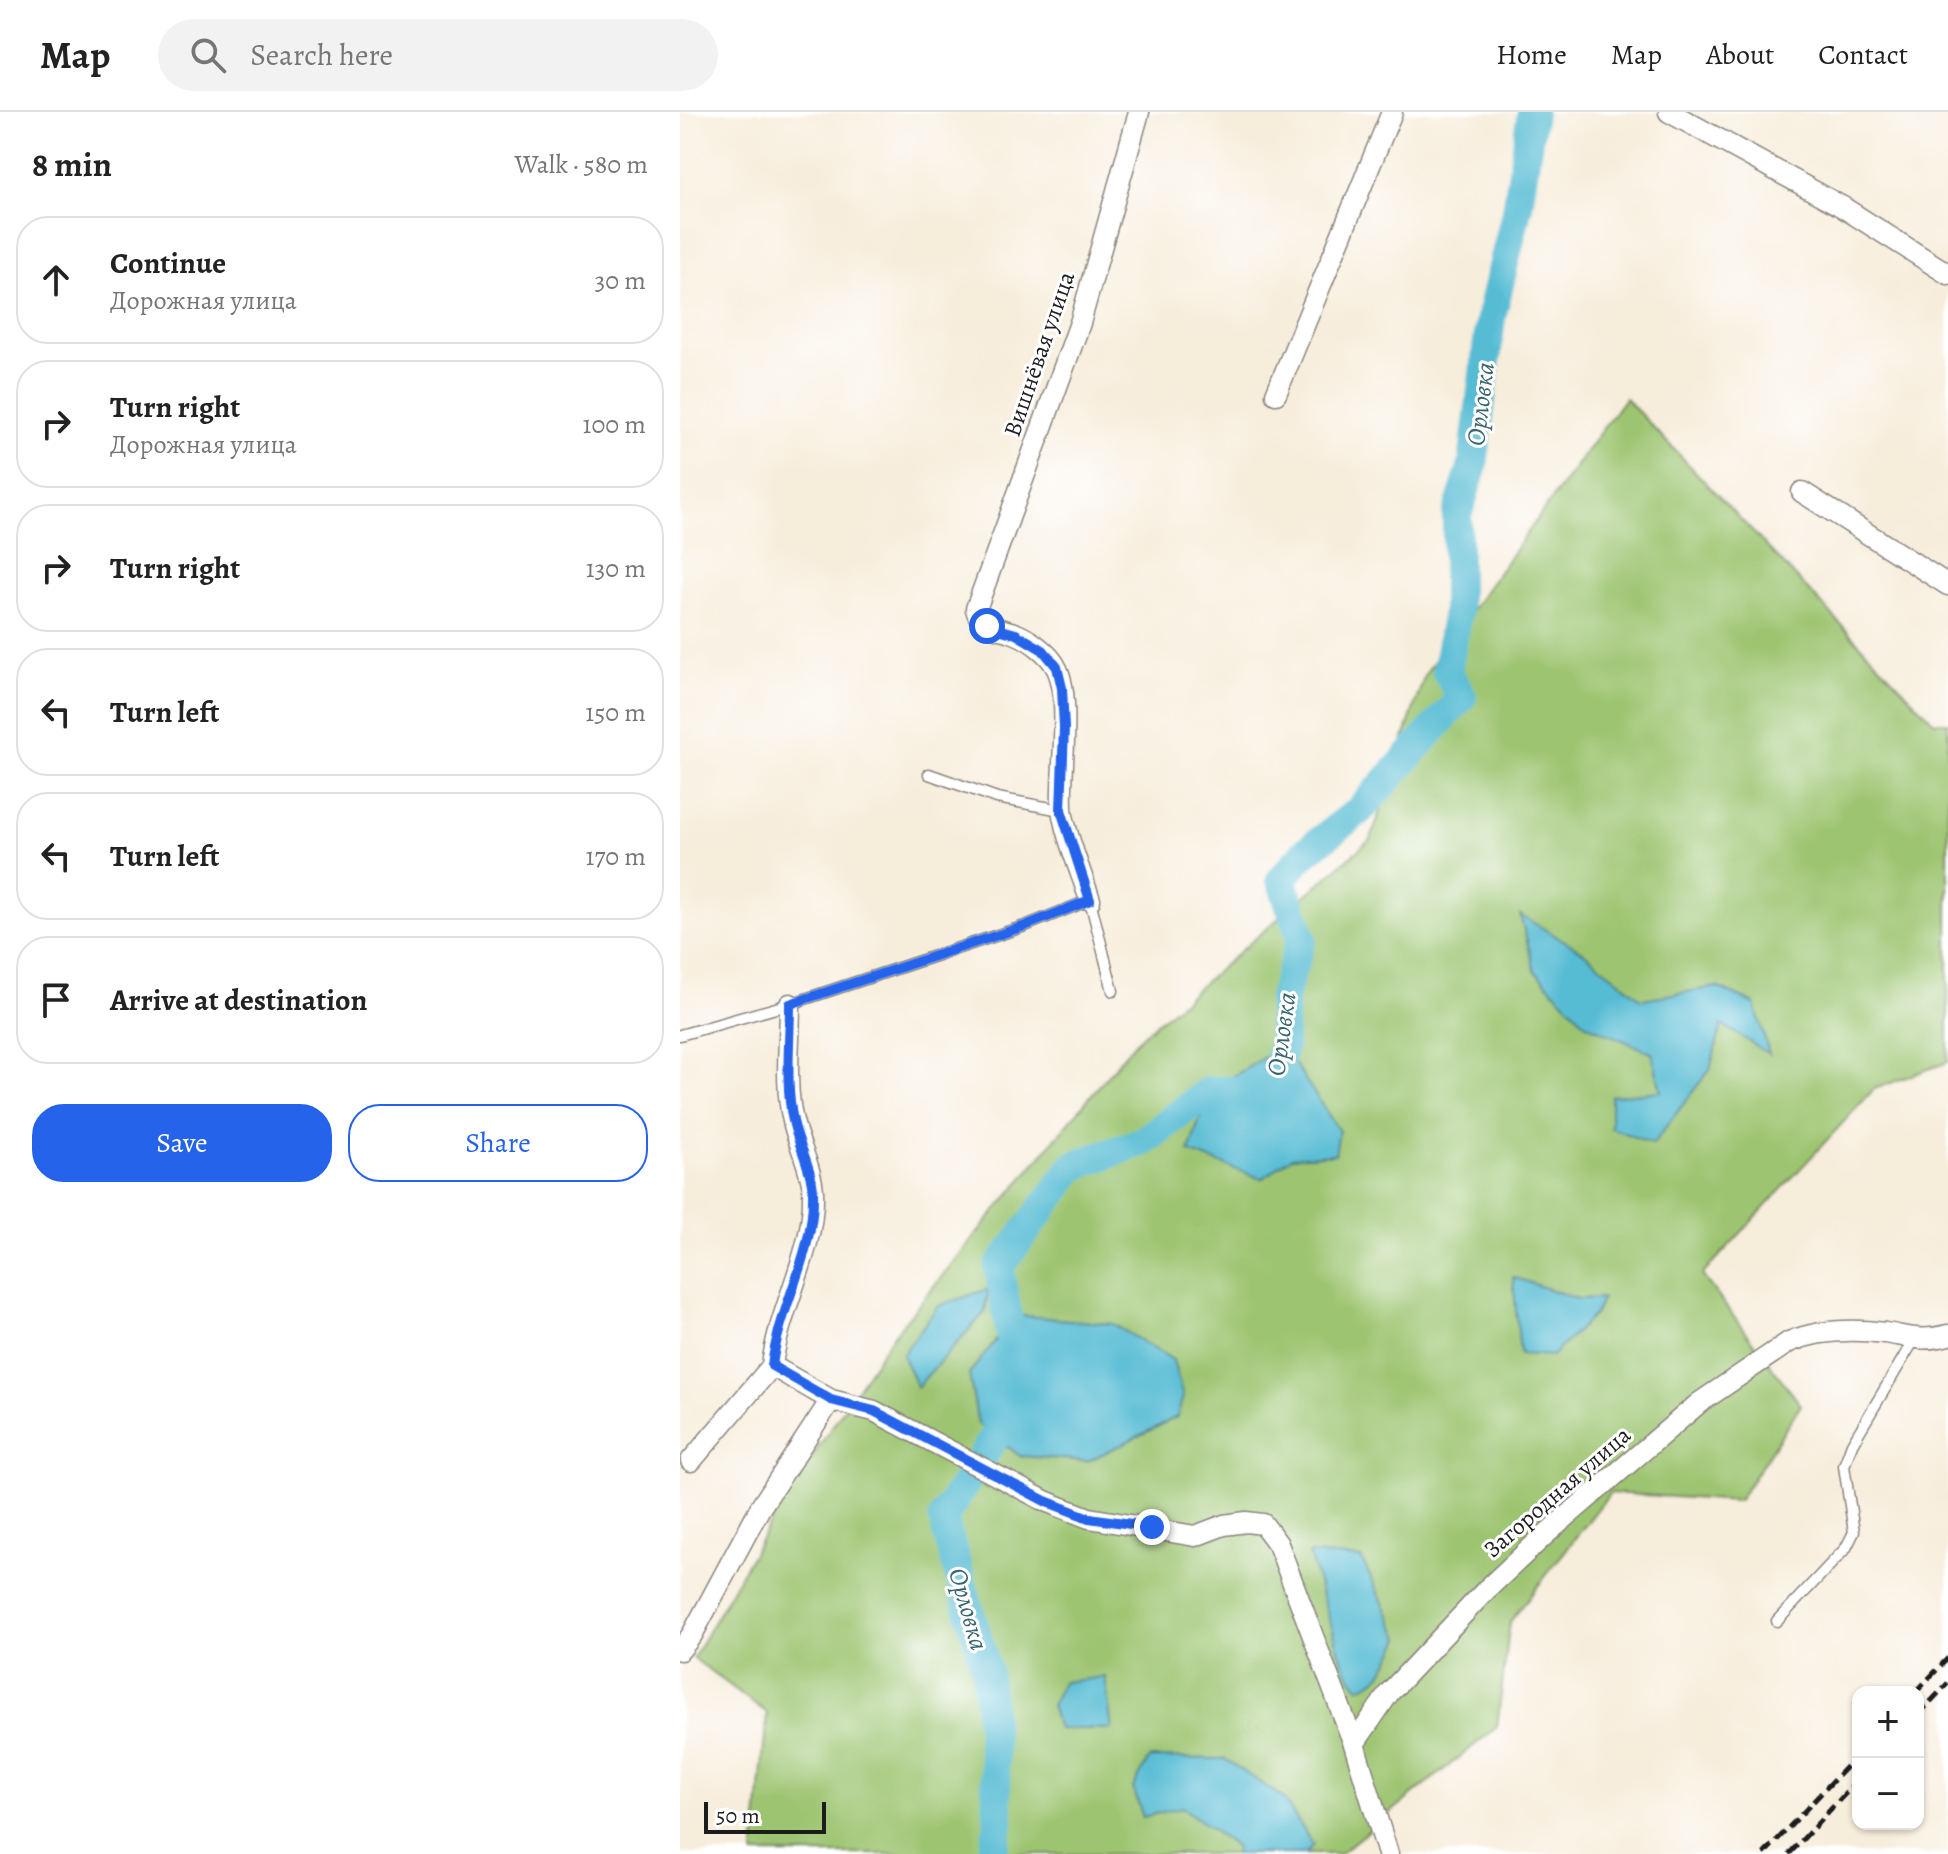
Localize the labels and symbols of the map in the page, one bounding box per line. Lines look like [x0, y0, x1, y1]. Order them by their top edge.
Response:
street label: Вишнёвая улица [996, 267, 1082, 441]
water label: Орловка [1458, 360, 1503, 448]
route start [969, 608, 1005, 644]
water label: Орловка [1258, 990, 1305, 1078]
street label: Загородная улица [1477, 1419, 1637, 1565]
route end [1134, 1509, 1170, 1545]
water label: Орловка [940, 1564, 997, 1654]
scale bar [704, 1798, 826, 1834]

